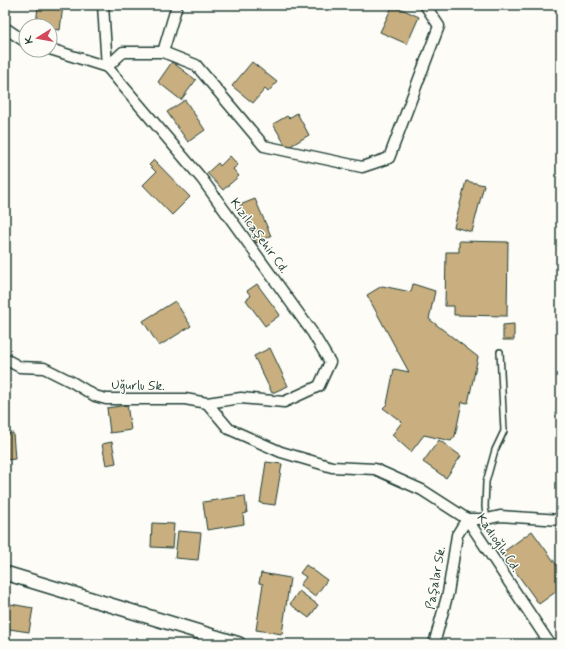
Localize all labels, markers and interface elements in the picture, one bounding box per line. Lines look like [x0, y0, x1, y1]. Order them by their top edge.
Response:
north arrow [18, 18, 58, 58]
text: K [22, 34, 37, 45]
street label: Kızılcaşehir Cd. [226, 195, 292, 277]
street label: Uğurlu Sk. [111, 377, 165, 395]
street label: Kadıoğlu Cd. [472, 510, 524, 576]
street label: Paşalar Sk. [422, 545, 450, 611]

